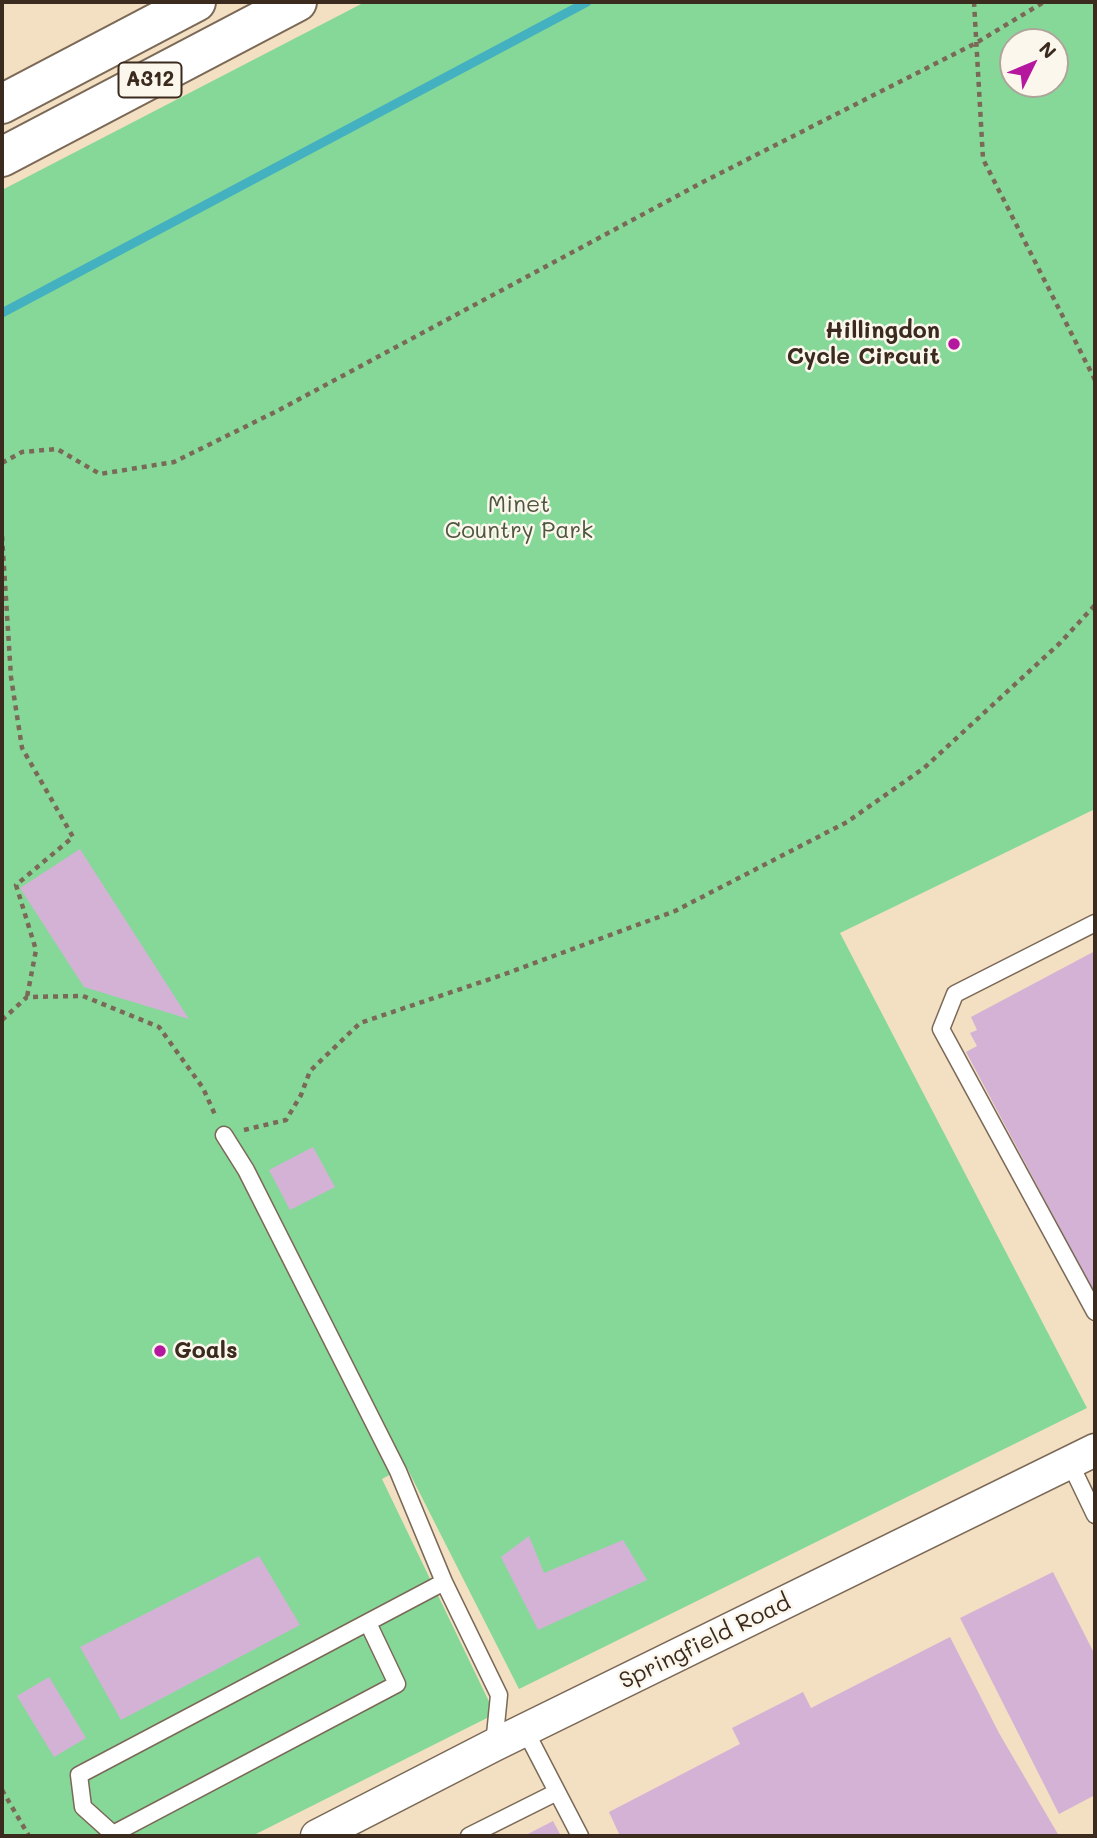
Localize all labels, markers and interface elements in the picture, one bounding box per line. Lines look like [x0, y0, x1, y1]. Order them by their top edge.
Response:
north arrow [999, 28, 1069, 98]
text: N [1034, 36, 1062, 63]
road number: A312 [118, 62, 182, 98]
place label: Hillingdon Cycle Circuit [787, 317, 940, 371]
marker: Hillingdon Cycle Circuit [946, 336, 962, 352]
park label: Minet Country Park [445, 491, 593, 545]
place label: Goals [174, 1337, 238, 1365]
marker: Goals [152, 1343, 168, 1359]
street label: Springfield Road [615, 1589, 795, 1695]

